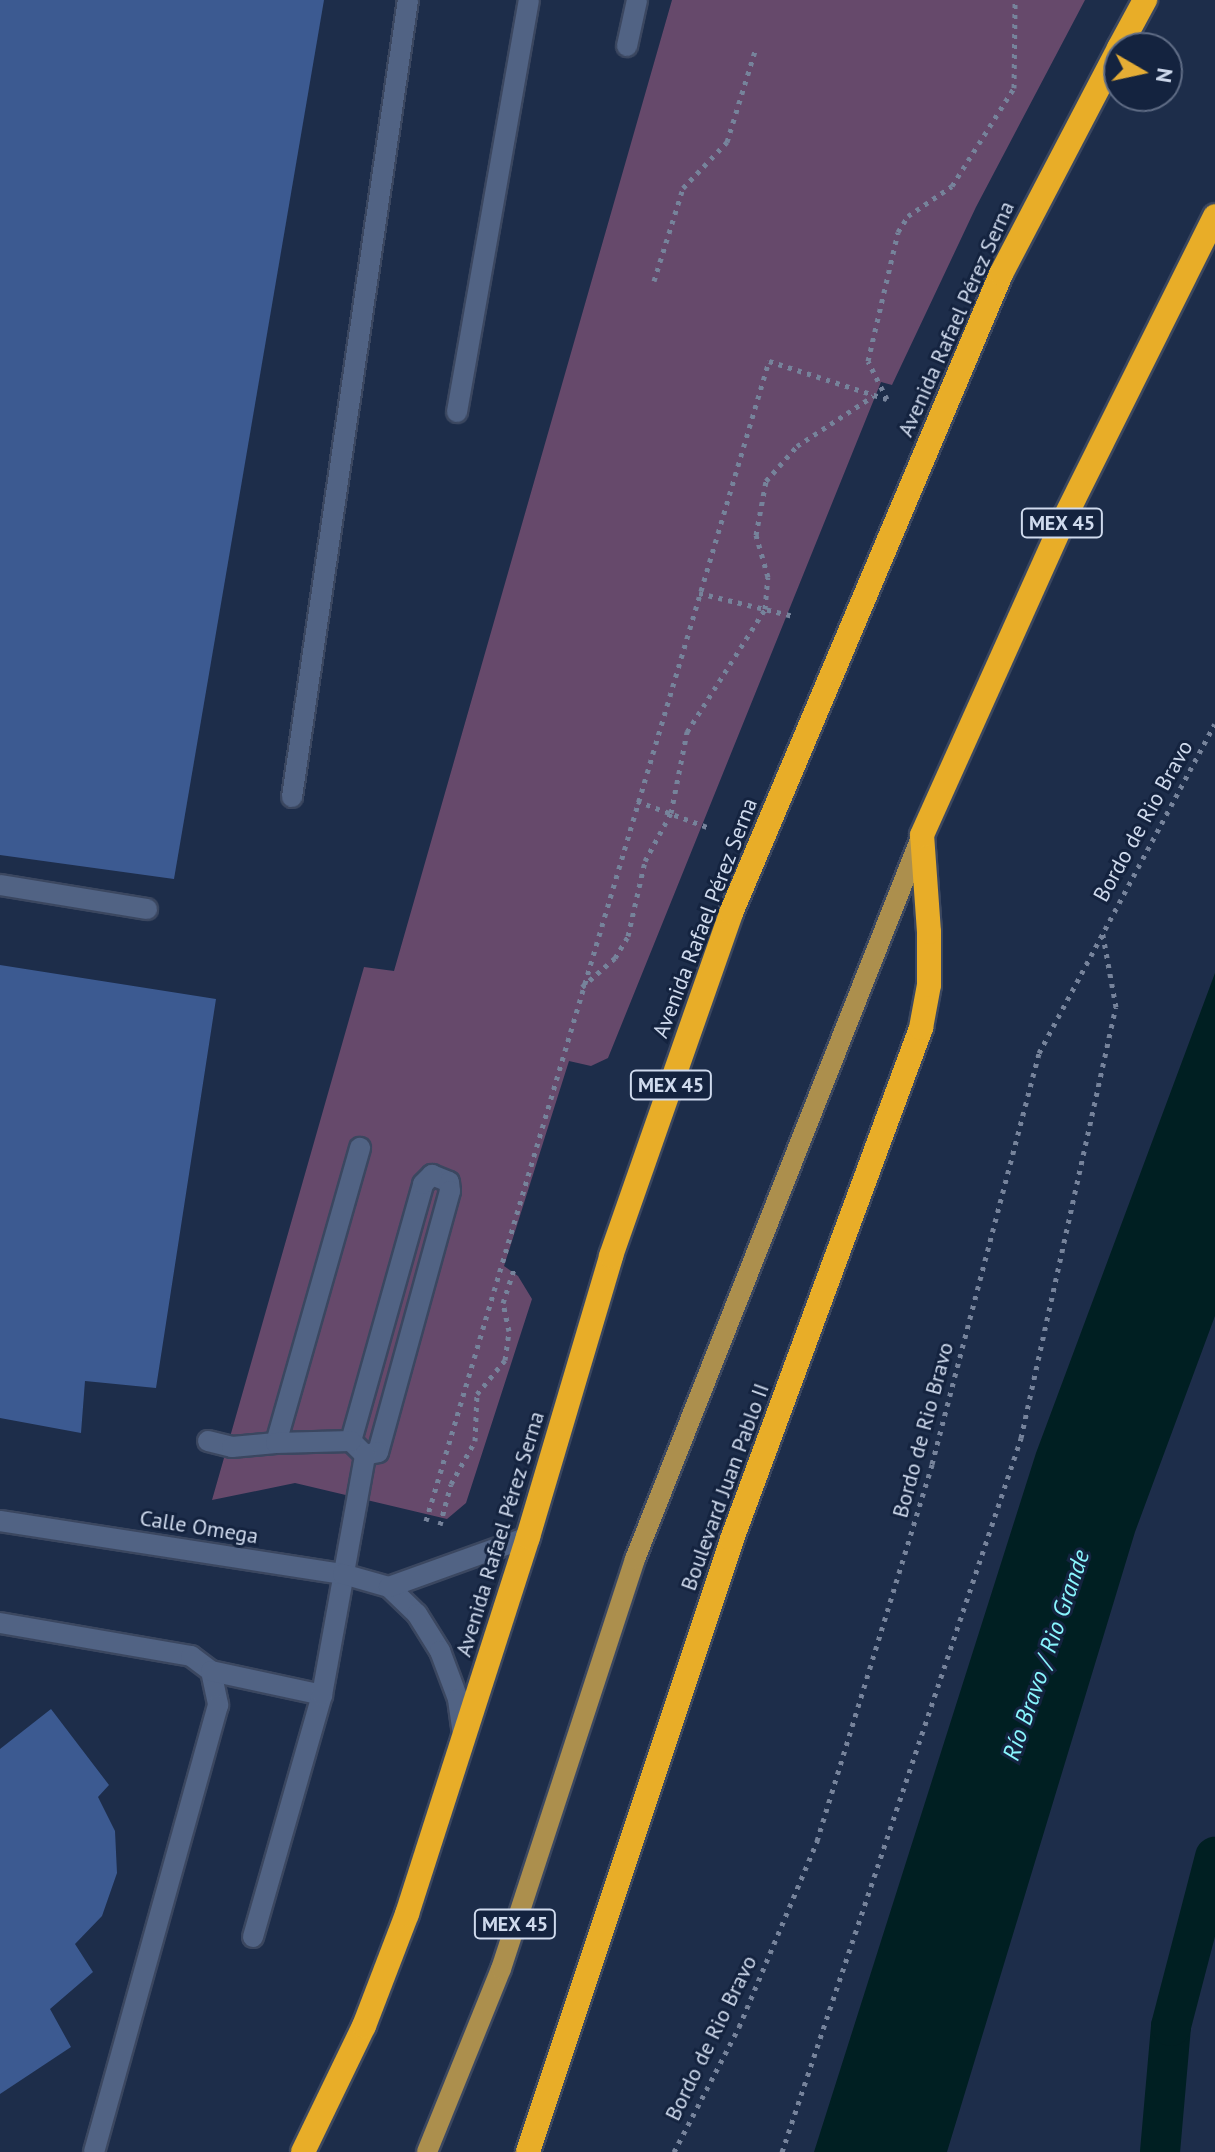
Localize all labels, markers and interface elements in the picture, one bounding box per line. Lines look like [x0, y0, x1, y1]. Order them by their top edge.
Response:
north arrow [1103, 32, 1183, 112]
text: N [1150, 66, 1180, 85]
street label: Avenida Rafael Pérez Serna [892, 197, 1020, 441]
road number: MEX 45 [1020, 507, 1104, 539]
street label: Bordo de Rio Bravo [1088, 736, 1198, 906]
street label: Avenida Rafael Pérez Serna [647, 794, 763, 1042]
road number: MEX 45 [629, 1069, 713, 1101]
street label: Bordo de Rio Bravo [887, 1339, 959, 1521]
street label: Boulevard Juan Pablo II [675, 1380, 775, 1594]
street label: Avenida Rafael Pérez Serna [450, 1408, 550, 1660]
street label: Calle Omega [138, 1505, 260, 1549]
water label: Río Bravo / Rio Grande [996, 1546, 1096, 1764]
road number: MEX 45 [473, 1908, 557, 1940]
street label: Bordo de Rio Bravo [660, 1951, 762, 2125]

